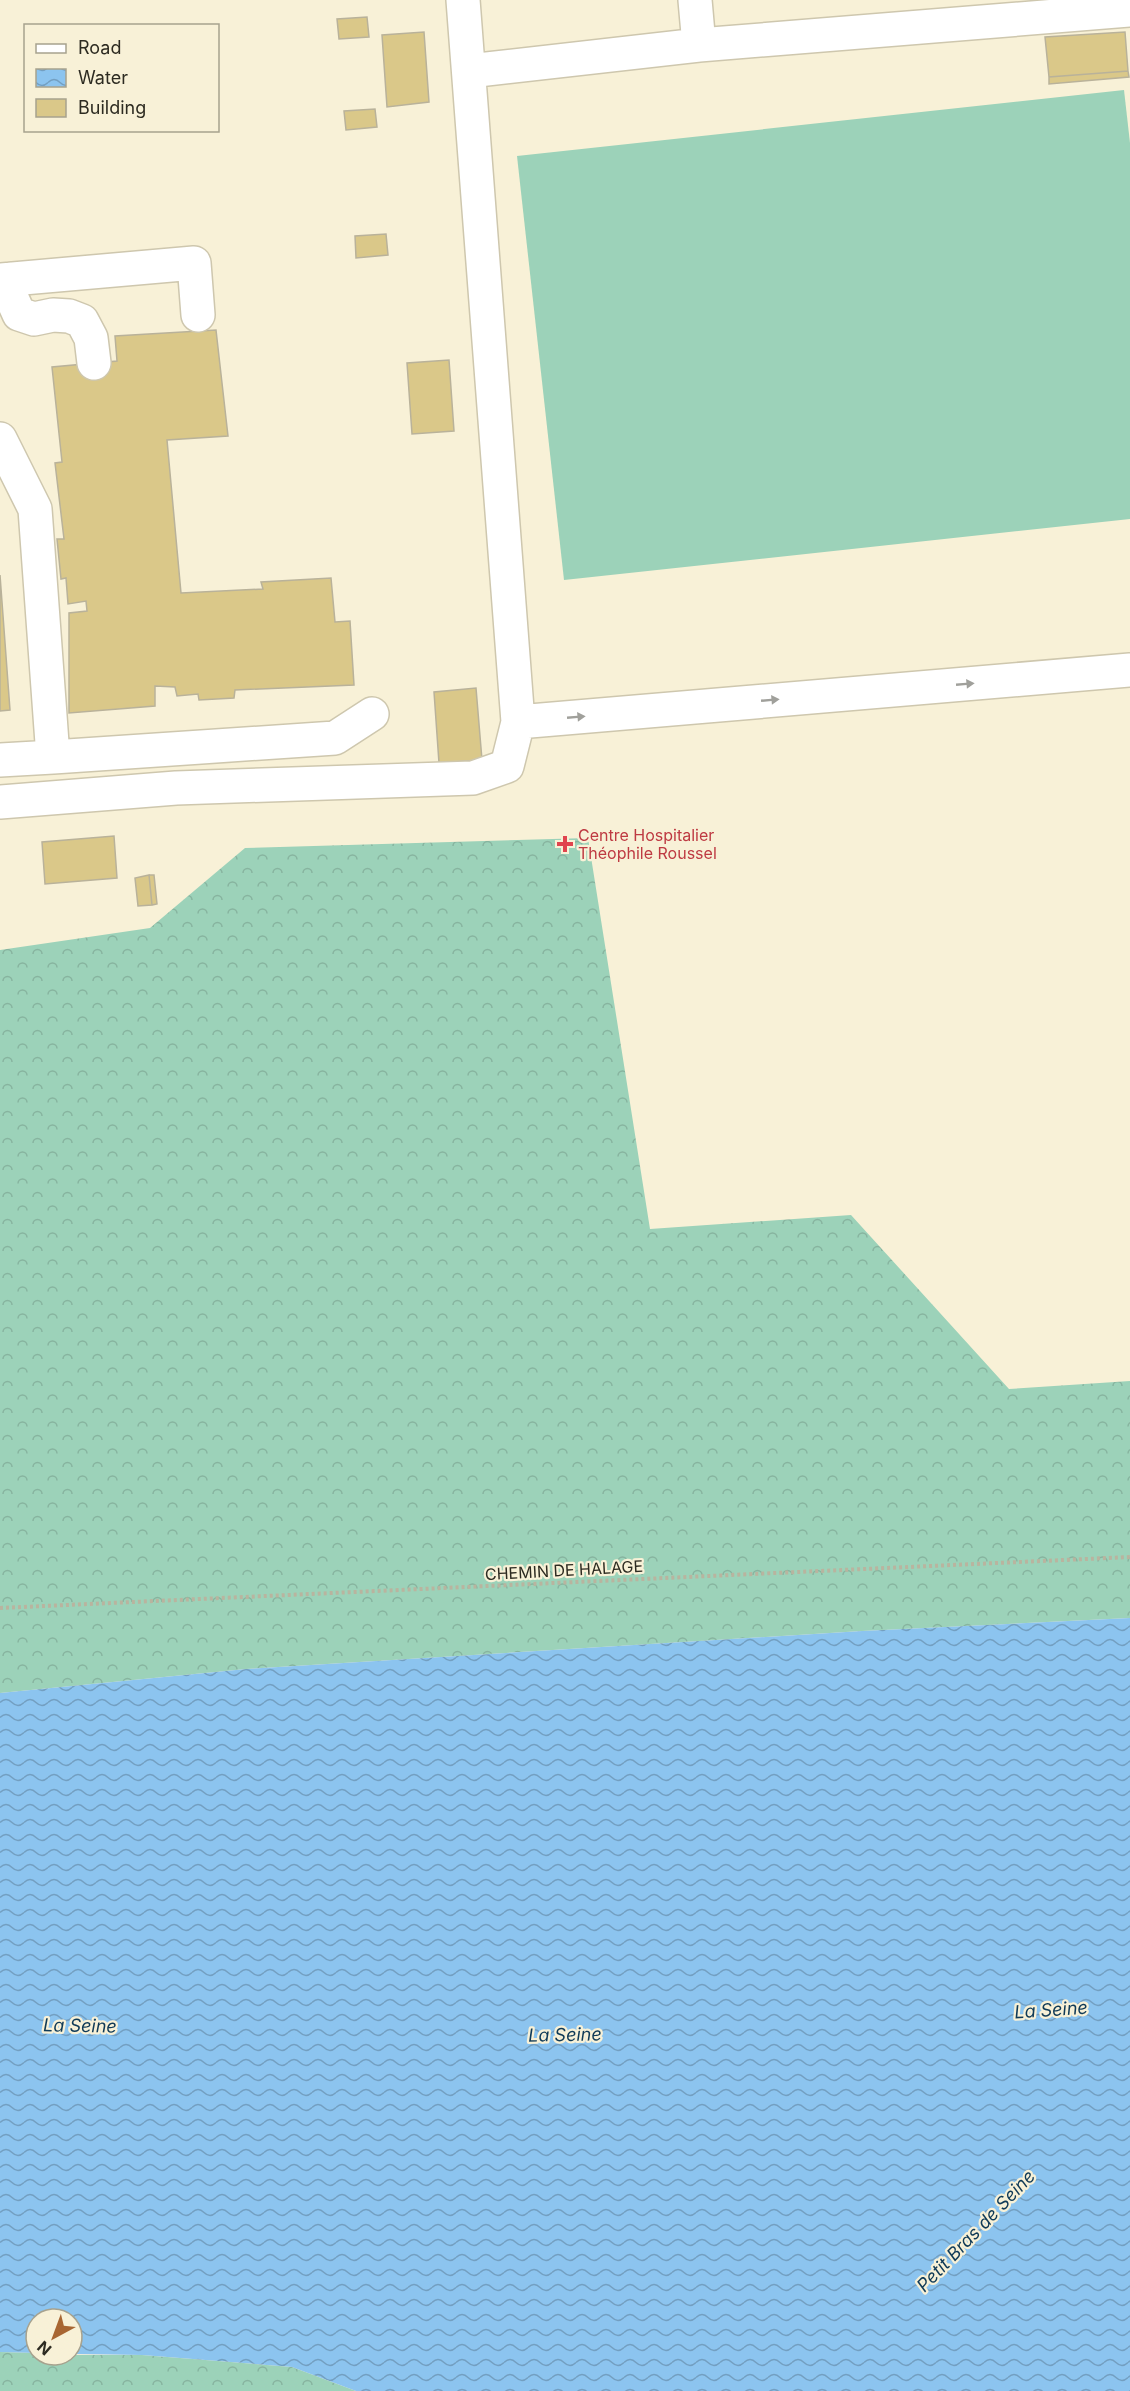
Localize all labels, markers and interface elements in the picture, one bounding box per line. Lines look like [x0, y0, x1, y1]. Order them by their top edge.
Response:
legend [24, 24, 219, 132]
text: Road [78, 37, 121, 58]
text: Water [78, 67, 128, 88]
text: Building [78, 97, 146, 118]
one-way arrow [955, 679, 974, 689]
one-way arrow [761, 695, 780, 705]
one-way arrow [567, 712, 586, 722]
place label: Centre Hospitalier Théophile Roussel [578, 825, 717, 863]
marker: Centre Hospitalier Théophile Roussel [556, 835, 574, 853]
street label: CHEMIN DE HALAGE [484, 1556, 644, 1584]
water label: La Seine [1014, 1996, 1088, 2023]
water label: La Seine [43, 2014, 117, 2037]
water label: La Seine [528, 2023, 602, 2046]
water label: Petit Bras de Seine [912, 2166, 1039, 2296]
north arrow [24, 2307, 84, 2367]
text: N [33, 2337, 55, 2360]

